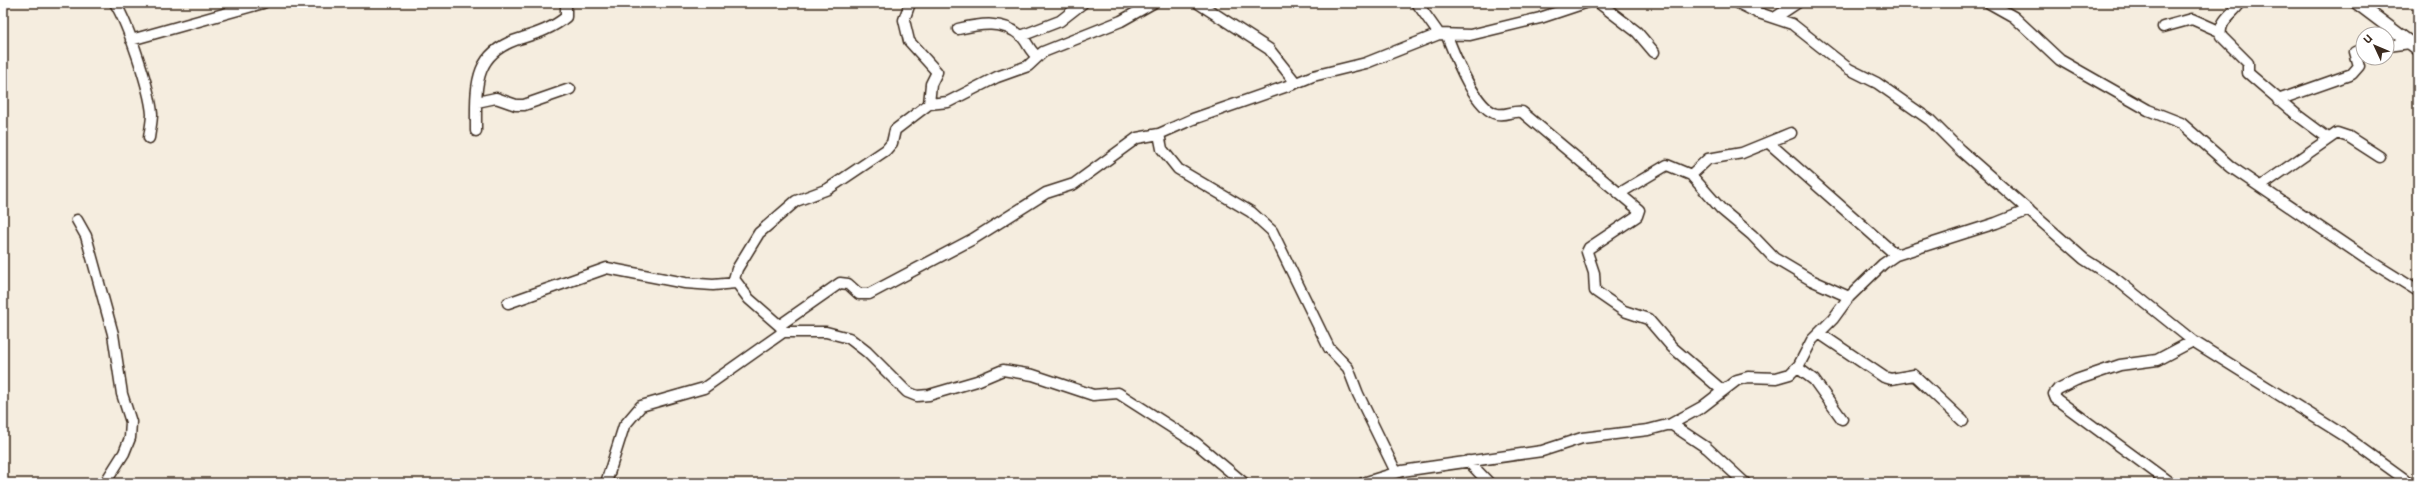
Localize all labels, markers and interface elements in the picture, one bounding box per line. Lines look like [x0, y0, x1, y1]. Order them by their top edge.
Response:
north arrow [2355, 26, 2395, 66]
text: U [2359, 31, 2376, 47]

